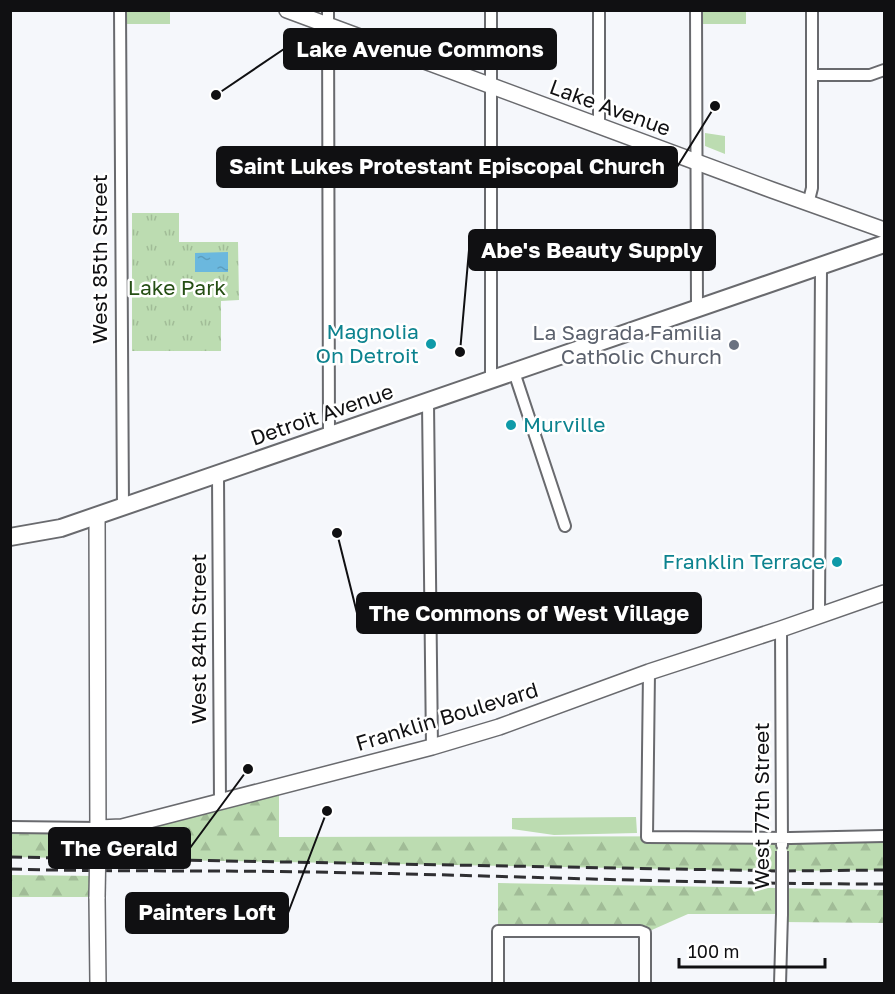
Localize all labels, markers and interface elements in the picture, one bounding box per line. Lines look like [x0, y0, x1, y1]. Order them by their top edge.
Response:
callout: Lake Avenue Commons [284, 29, 556, 69]
text: Lake Avenue Commons [296, 35, 544, 62]
street label: Lake Avenue [546, 73, 674, 141]
callout: Saint Lukes Protestant Episcopal Church [217, 147, 677, 187]
text: Saint Lukes Protestant Episcopal Church [229, 152, 665, 179]
street label: West 85th Street [86, 174, 112, 344]
callout: Abe's Beauty Supply [469, 230, 715, 270]
text: Abe's Beauty Supply [481, 236, 703, 263]
park label: Lake Park [128, 274, 226, 300]
place label: Magnolia On Detroit [315, 318, 419, 368]
place label: La Sagrada Familia Catholic Church [532, 319, 722, 369]
marker: Magnolia On Detroit [424, 337, 438, 351]
marker: La Sagrada Familia Catholic Church [727, 338, 741, 352]
street label: Detroit Avenue [247, 377, 396, 451]
place label: Murville [523, 411, 605, 437]
marker: Murville [504, 418, 518, 432]
place label: Franklin Terrace [662, 548, 825, 574]
street label: West 84th Street [185, 554, 211, 724]
marker: Franklin Terrace [830, 555, 844, 569]
callout: The Commons of West Village [357, 593, 701, 633]
text: The Commons of West Village [369, 599, 689, 626]
street label: Franklin Boulevard [352, 676, 541, 756]
street label: West 77th Street [748, 722, 774, 890]
callout: The Gerald [49, 828, 190, 868]
text: The Gerald [60, 834, 178, 861]
callout: Painters Loft [126, 893, 288, 933]
text: Painters Loft [138, 898, 276, 925]
scale bar [679, 931, 824, 969]
text: 100 m [688, 940, 739, 962]

